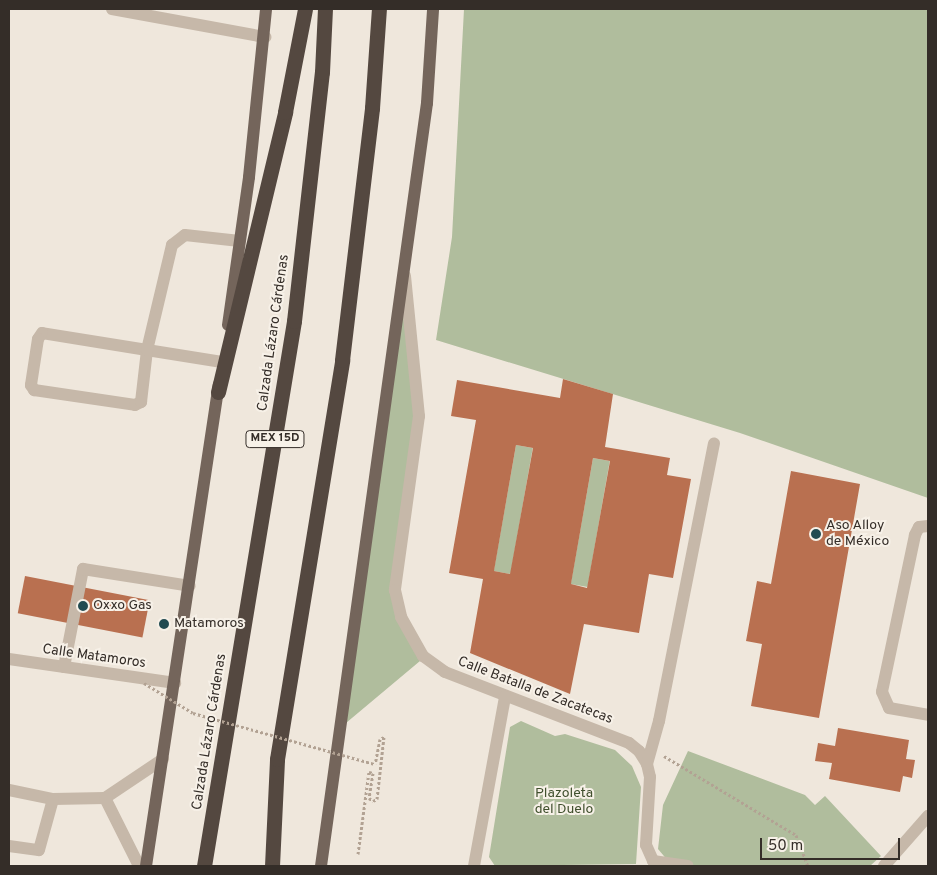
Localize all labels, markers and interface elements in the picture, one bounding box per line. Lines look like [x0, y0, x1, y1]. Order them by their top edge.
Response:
street label: Calzada Lázaro Cárdenas [255, 254, 293, 412]
road number: MEX 15D [245, 429, 305, 448]
place label: Aso Alloy de México [826, 518, 889, 550]
marker: Aso Alloy de México [810, 528, 822, 540]
place label: Oxxo Gas [93, 598, 152, 614]
marker: Oxxo Gas [77, 600, 89, 612]
place label: Matamoros [174, 616, 244, 632]
marker: Matamoros [158, 618, 170, 630]
street label: Calle Matamoros [41, 641, 147, 673]
street label: Calzada Lázaro Cárdenas [189, 653, 231, 811]
street label: Calle Batalla de Zacatecas [455, 654, 615, 728]
park label: Plazoleta del Duelo [535, 786, 593, 819]
scale bar [762, 828, 902, 860]
text: 50 m [768, 837, 803, 856]

